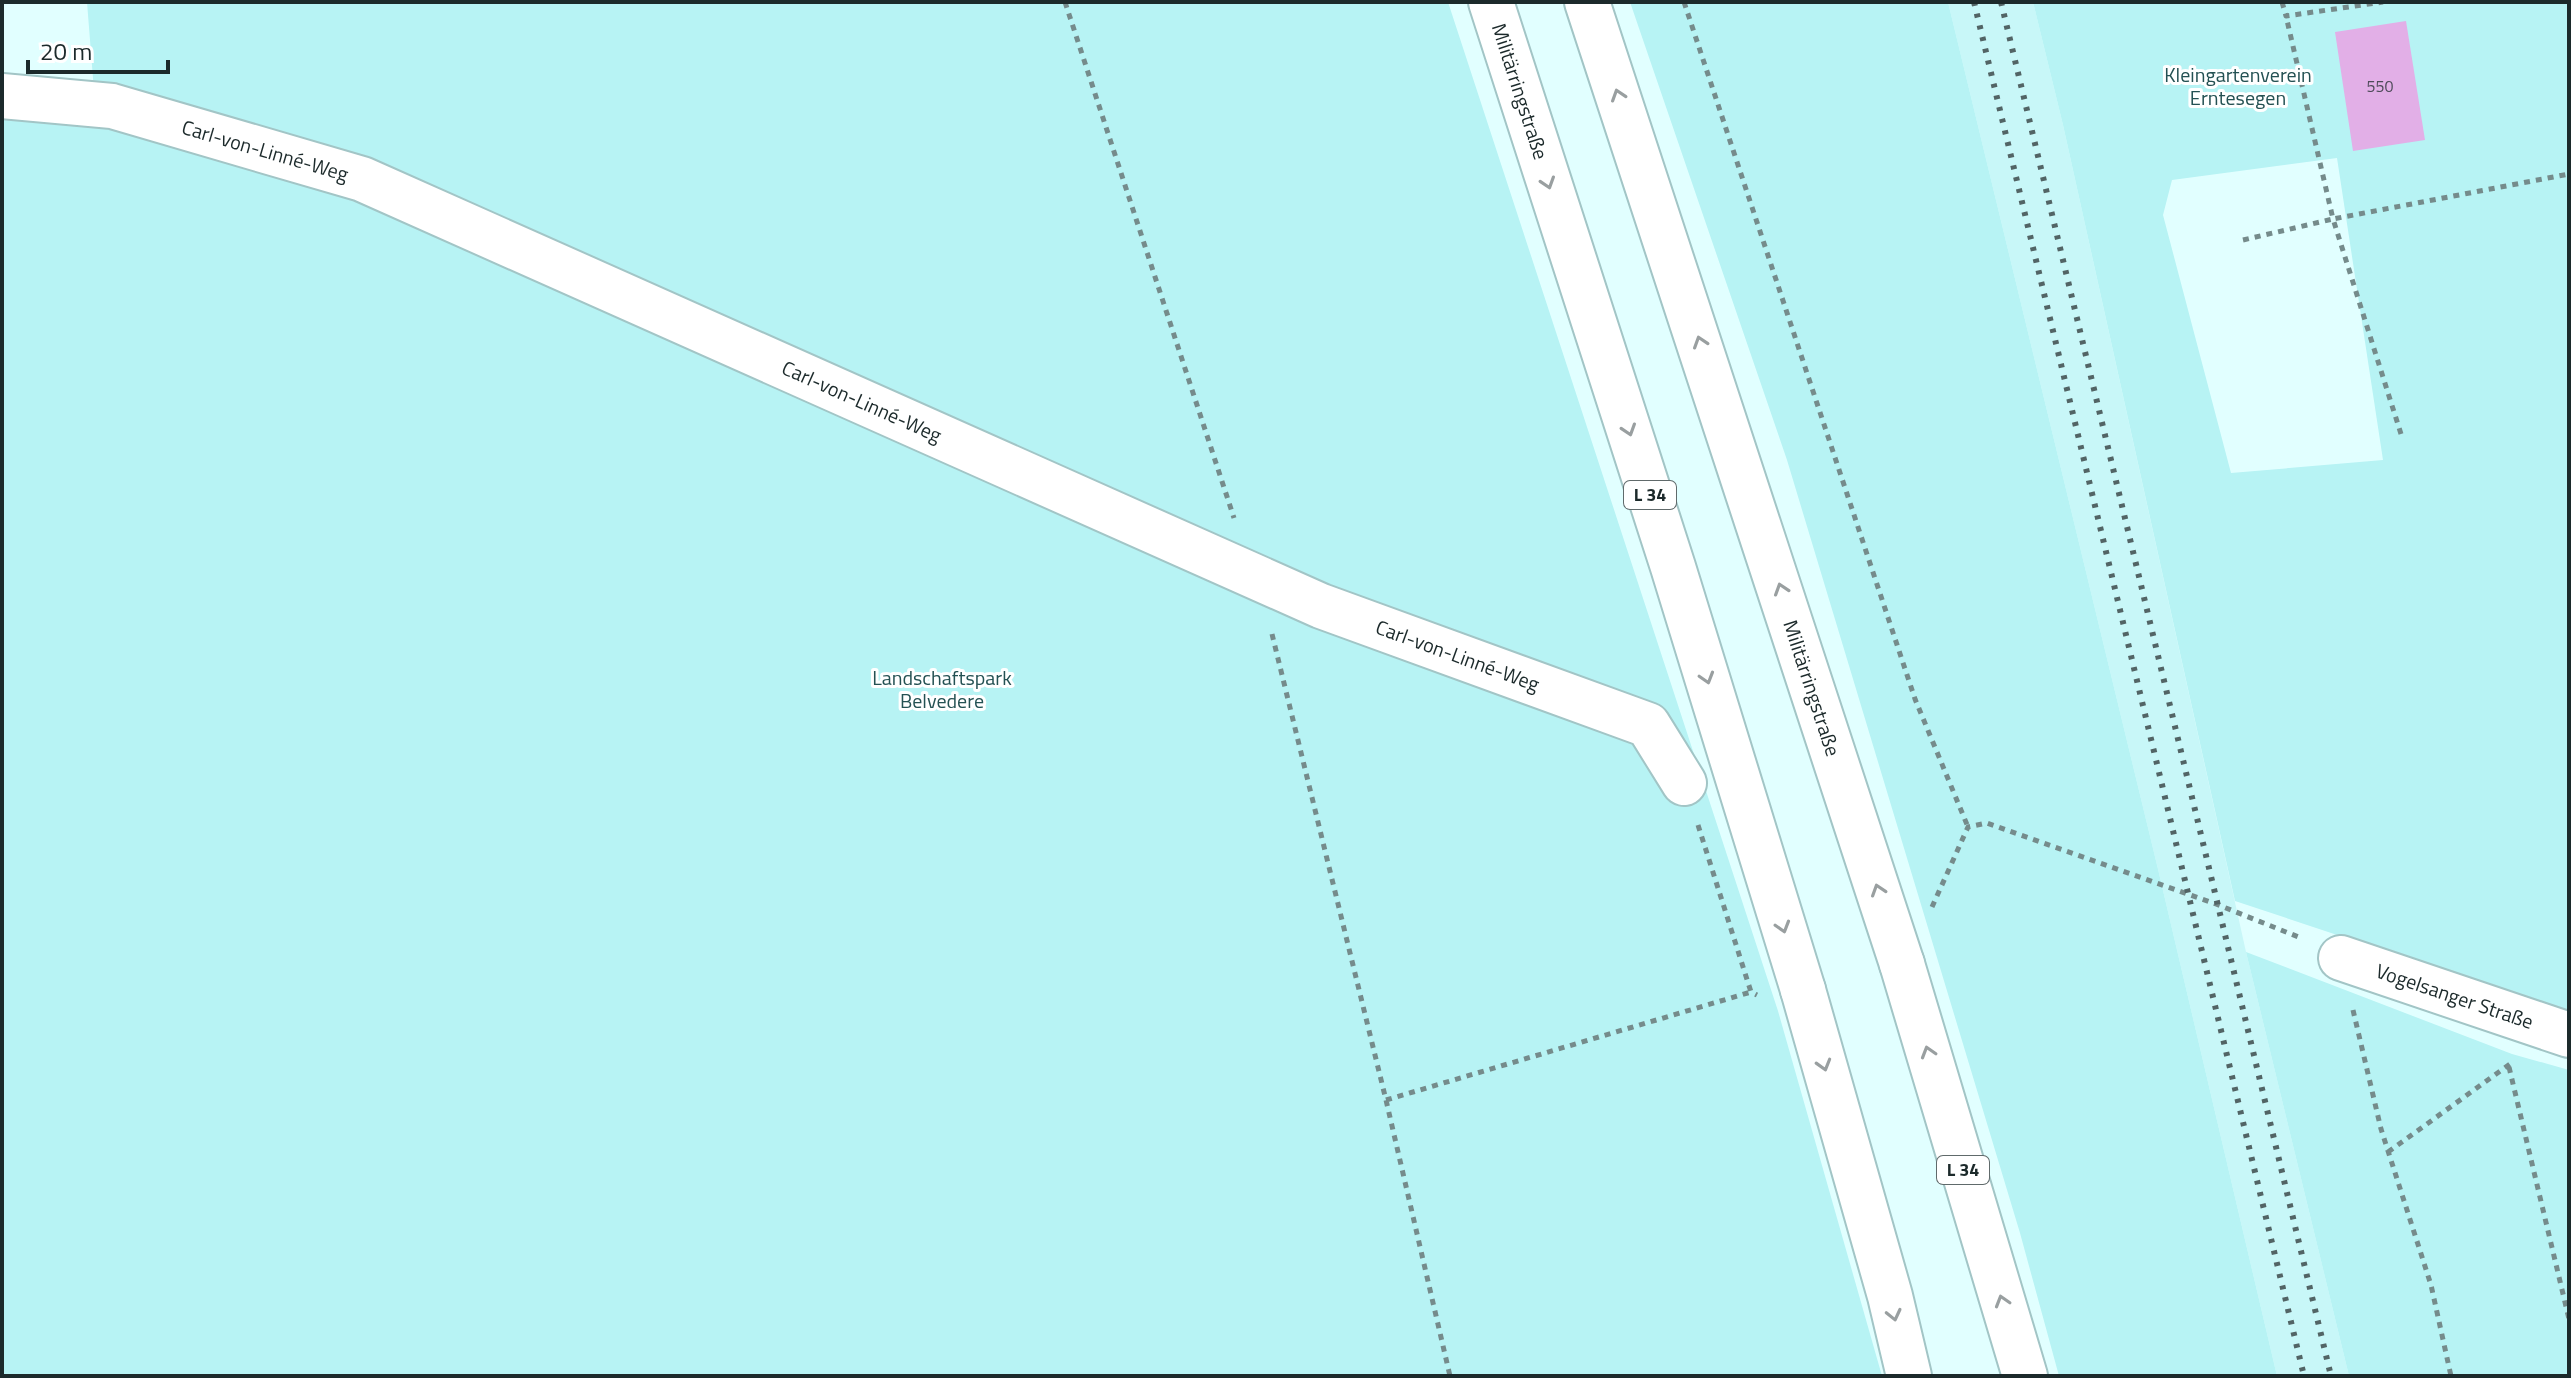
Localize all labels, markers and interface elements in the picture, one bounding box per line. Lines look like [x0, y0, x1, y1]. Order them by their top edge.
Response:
street label: Militärringstraße [1484, 19, 1557, 163]
scale bar [28, 24, 168, 74]
text: 20 m [40, 33, 92, 69]
park label: Kleingartenverein Erntesegen [2164, 59, 2312, 113]
house number: 550 [2367, 74, 2393, 98]
one-way arrow [1612, 89, 1628, 103]
street label: Carl-von-Linné-Weg [178, 111, 352, 189]
one-way arrow [1539, 176, 1555, 189]
one-way arrow [1693, 336, 1709, 349]
street label: Carl-von-Linné-Weg [777, 352, 947, 450]
one-way arrow [1619, 423, 1635, 437]
road number: L 34 [1624, 481, 1676, 509]
one-way arrow [1774, 583, 1790, 597]
street label: Carl-von-Linné-Weg [1372, 611, 1544, 699]
street label: Militärringstraße [1775, 616, 1849, 760]
park label: Landschaftspark Belvedere [872, 662, 1012, 716]
one-way arrow [1698, 671, 1714, 685]
one-way arrow [1871, 884, 1887, 897]
one-way arrow [1774, 920, 1790, 933]
street label: Vogelsanger Straße [2372, 955, 2538, 1037]
one-way arrow [1921, 1046, 1937, 1060]
one-way arrow [1815, 1057, 1831, 1071]
road number: L 34 [1937, 1156, 1989, 1184]
one-way arrow [1995, 1295, 2011, 1309]
one-way arrow [1885, 1308, 1902, 1321]

